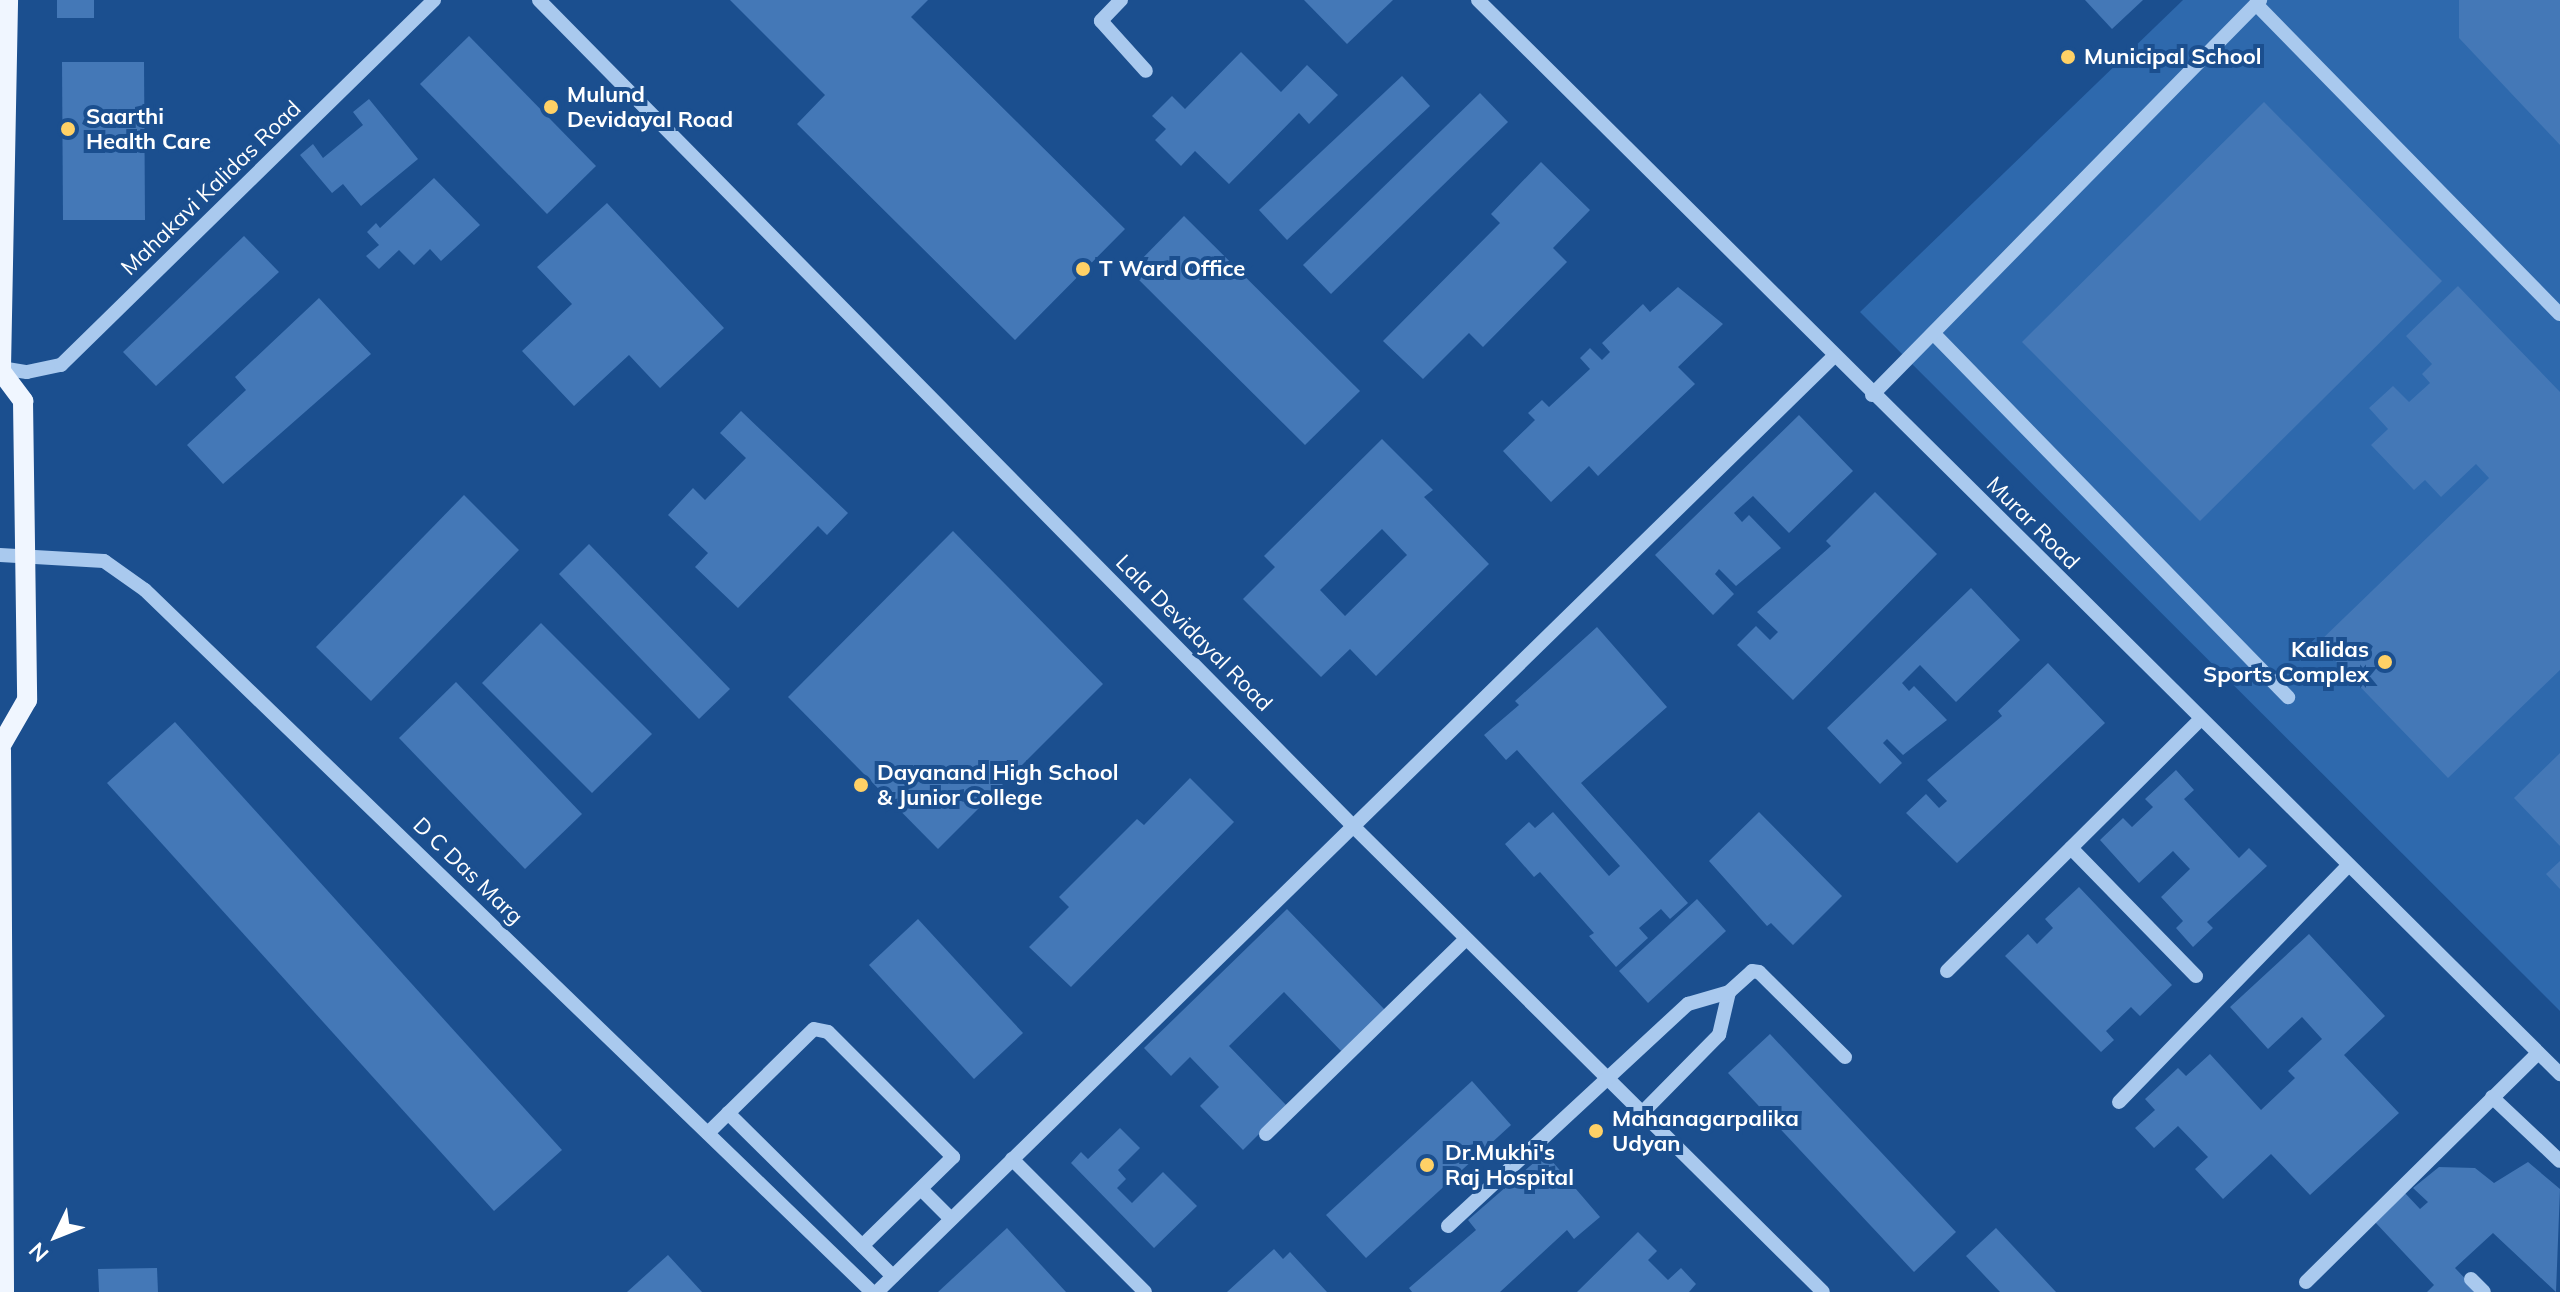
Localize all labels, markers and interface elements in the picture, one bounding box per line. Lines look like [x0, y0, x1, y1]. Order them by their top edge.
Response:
place label: Municipal School [2084, 44, 2261, 70]
marker: Municipal School [2059, 48, 2077, 66]
place label: Mulund Devidayal Road [567, 81, 733, 132]
street label: Mahakavi Kalidas Road [116, 95, 306, 281]
marker: Mulund Devidayal Road [542, 98, 560, 116]
place label: Saarthi Health Care [86, 103, 211, 154]
marker: Saarthi Health Care [57, 118, 79, 140]
place label: T Ward Office [1099, 256, 1245, 282]
marker: T Ward Office [1074, 260, 1092, 278]
street label: Murar Road [1981, 471, 2085, 575]
street label: Lala Devidayal Road [1110, 549, 1278, 717]
place label: Kalidas Sports Complex [2203, 636, 2369, 688]
marker: Kalidas Sports Complex [2376, 653, 2394, 671]
place label: Dayanand High School & Junior College [877, 759, 1119, 810]
marker: Dayanand High School & Junior College [852, 776, 870, 794]
street label: D C Das Marg [408, 812, 528, 930]
place label: Mahanagarpalika Udyan [1612, 1105, 1799, 1156]
marker: Mahanagarpalika Udyan [1587, 1122, 1605, 1140]
place label: Dr.Mukhi's Raj Hospital [1445, 1139, 1574, 1190]
marker: Dr.Mukhi's Raj Hospital [1416, 1154, 1438, 1176]
north arrow [16, 1196, 96, 1276]
text: N [23, 1237, 54, 1268]

